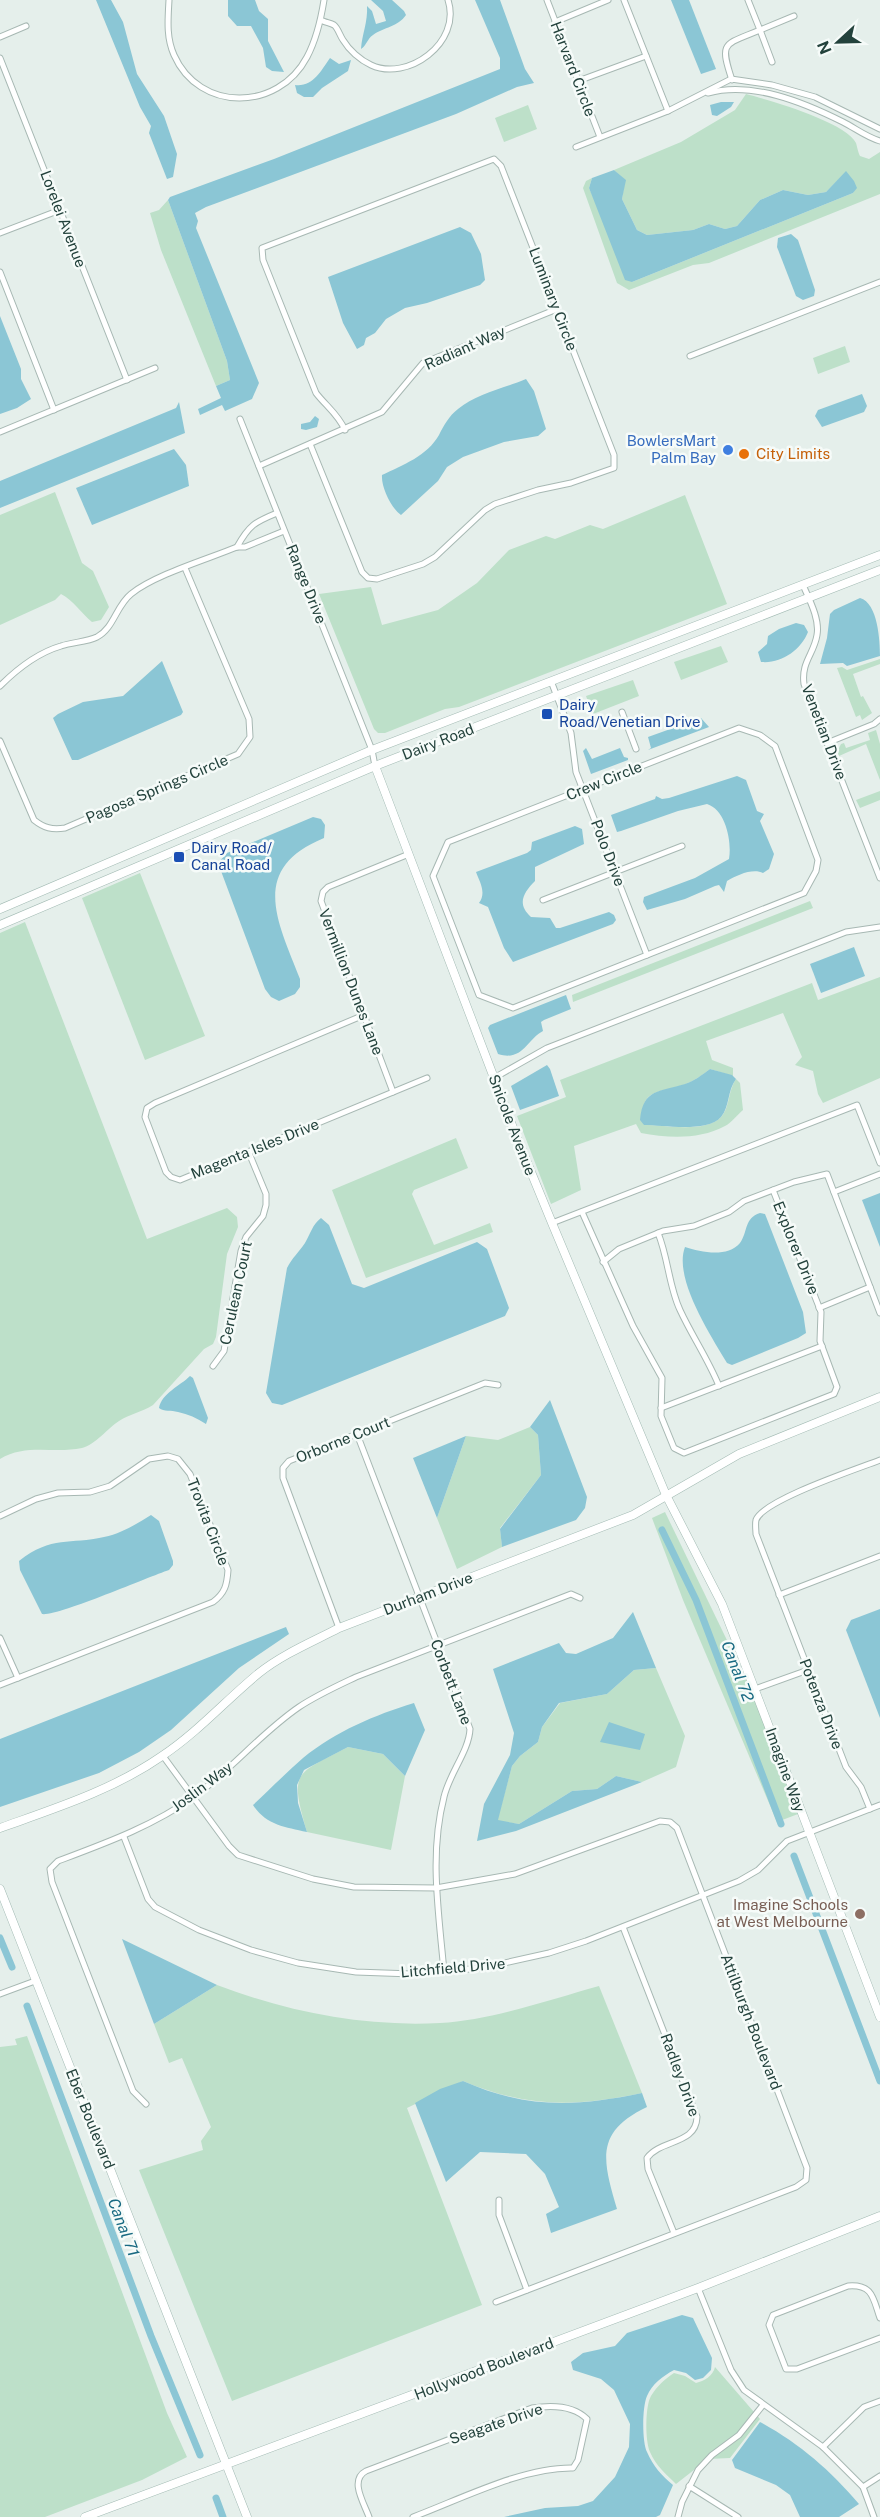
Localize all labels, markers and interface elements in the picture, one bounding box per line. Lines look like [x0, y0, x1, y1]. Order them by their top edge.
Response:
north arrow [808, 12, 868, 72]
street label: Harvard Circle [548, 19, 599, 119]
text: N [813, 38, 836, 57]
street label: Lorelei Avenue [37, 168, 90, 270]
street label: Luminary Circle [526, 245, 581, 353]
street label: Radiant Way [422, 322, 508, 373]
place label: BowlersMart Palm Bay [627, 432, 716, 466]
marker: BowlersMart Palm Bay [721, 443, 735, 457]
place label: City Limits [756, 445, 830, 462]
marker: City Limits [737, 447, 751, 461]
street label: Range Drive [283, 542, 330, 626]
street label: Venetian Drive [798, 682, 850, 782]
place label: Dairy Road/Venetian Drive [559, 696, 701, 730]
marker: Dairy Road/Venetian Drive [540, 707, 554, 721]
street label: Dairy Road [399, 720, 476, 763]
street label: Pagosa Springs Circle [83, 751, 231, 826]
street label: Crew Circle [563, 758, 644, 803]
street label: Polo Drive [588, 817, 629, 889]
place label: Dairy Road/ Canal Road [191, 839, 273, 873]
marker: Dairy Road/ Canal Road [172, 850, 186, 864]
street label: Vermillion Dunes Lane [316, 906, 387, 1057]
street label: Snicole Avenue [485, 1072, 540, 1178]
street label: Magenta Isles Drive [188, 1115, 321, 1182]
street label: Explorer Drive [770, 1199, 823, 1297]
street label: Cerulean Court [216, 1239, 255, 1346]
street label: Orborne Court [293, 1413, 392, 1466]
street label: Trovita Circle [184, 1476, 233, 1568]
street label: Durham Drive [381, 1569, 475, 1618]
street label: Corbett Lane [427, 1637, 476, 1727]
water label: Canal 72 [717, 1638, 758, 1705]
street label: Potenza Drive [796, 1656, 847, 1751]
street label: Imagine Way [762, 1725, 809, 1814]
street label: Joslin Way [168, 1758, 235, 1815]
place label: Imagine Schools at West Melbourne [717, 1896, 848, 1930]
marker: Imagine Schools at West Melbourne [853, 1907, 867, 1921]
street label: Attilburgh Boulevard [718, 1951, 785, 2092]
street label: Litchfield Drive [400, 1954, 506, 1981]
street label: Radley Drive [658, 2031, 703, 2119]
street label: Eber Boulevard [63, 2066, 118, 2171]
water label: Canal 71 [104, 2195, 143, 2259]
street label: Hollywood Boulevard [412, 2334, 556, 2403]
street label: Seagate Drive [447, 2400, 545, 2447]

